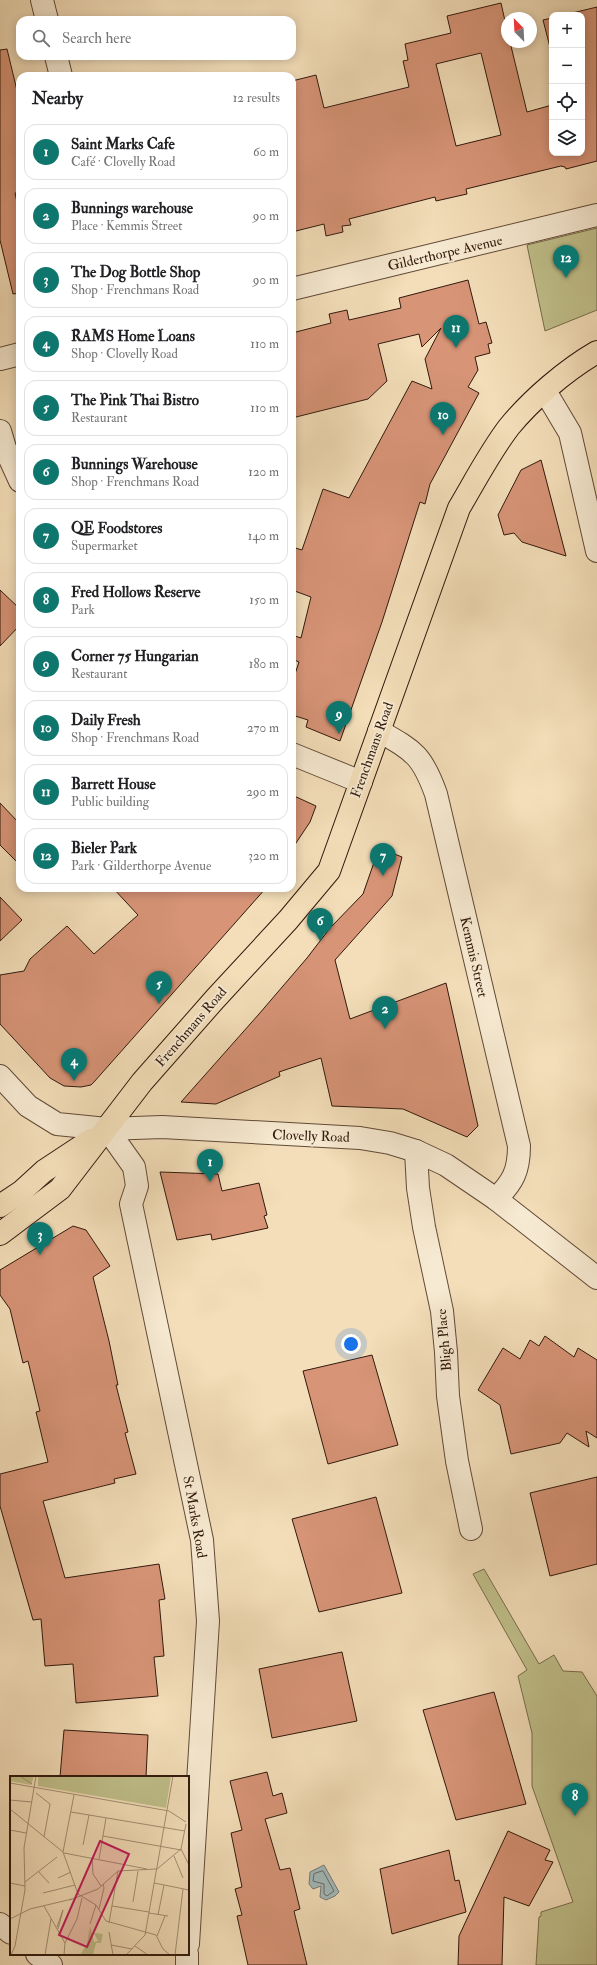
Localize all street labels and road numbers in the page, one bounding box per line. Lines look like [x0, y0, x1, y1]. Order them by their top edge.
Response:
street label: Gilderthorpe Avenue [386, 232, 504, 275]
street label: Frenchmans Road [347, 700, 397, 800]
street label: Kemmis Street [456, 915, 492, 999]
street label: Frenchmans Road [152, 983, 230, 1070]
street label: Clovelly Road [272, 1126, 350, 1147]
street label: Bligh Place [433, 1308, 455, 1372]
street label: St Marks Road [179, 1475, 211, 1560]

